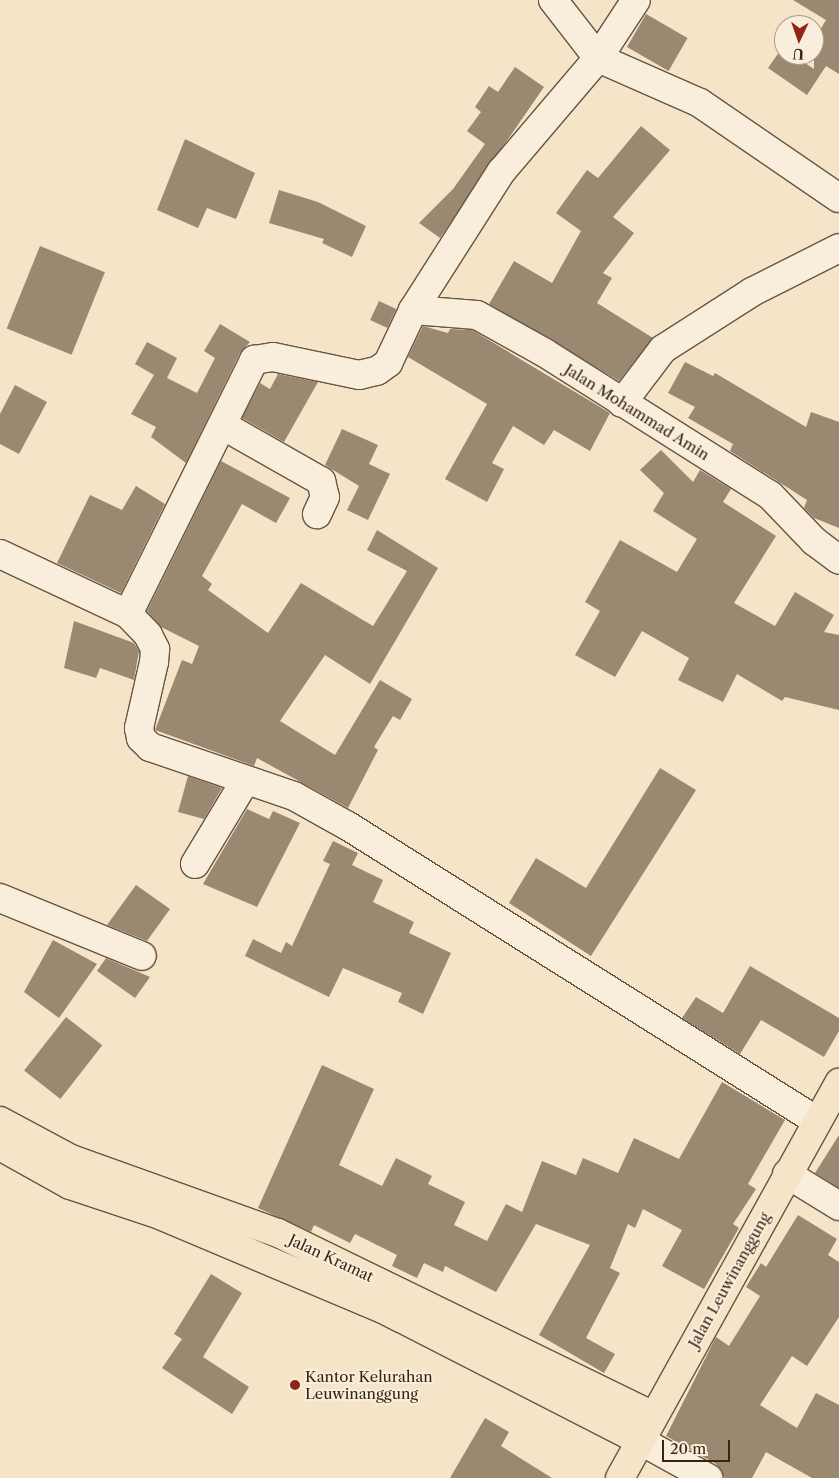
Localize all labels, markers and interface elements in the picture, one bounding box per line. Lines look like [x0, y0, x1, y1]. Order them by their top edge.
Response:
north arrow [774, 15, 824, 65]
text: U [792, 45, 804, 63]
street label: Jalan Mohammad Amin [561, 360, 713, 464]
street label: Jalan Leuwinanggung [684, 1209, 774, 1351]
street label: Jalan Kramat [286, 1230, 376, 1286]
place label: Kantor Kelurahan Leuwinanggung [305, 1367, 433, 1402]
marker: Kantor Kelurahan Leuwinanggung [289, 1379, 301, 1391]
scale bar [664, 1430, 732, 1462]
text: 20 m [670, 1439, 706, 1458]

